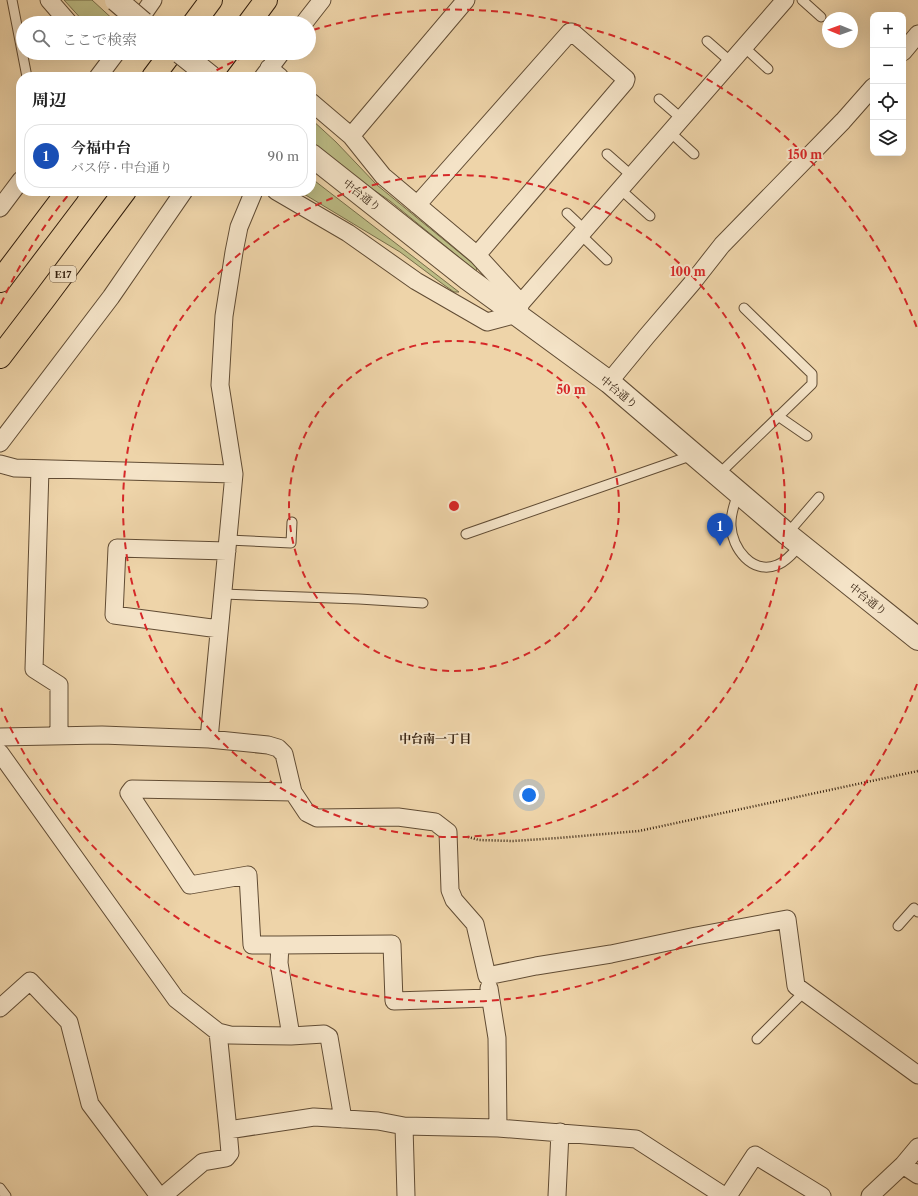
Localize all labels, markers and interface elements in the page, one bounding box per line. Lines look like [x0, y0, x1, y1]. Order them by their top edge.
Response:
north arrow [822, 12, 858, 48]
map controls [870, 12, 906, 156]
button: + [870, 12, 906, 48]
search box [16, 16, 316, 60]
icon: search [30, 27, 52, 49]
text: ここで検索 [62, 30, 137, 49]
button: − [870, 48, 906, 84]
button: locate [870, 84, 906, 120]
text: 周辺 [32, 90, 66, 110]
button: layers [870, 120, 906, 156]
text: 今福中台 [71, 138, 131, 157]
text: 150 m [788, 147, 822, 162]
text: 1 [43, 148, 49, 164]
text: 90 m [268, 148, 299, 164]
text: バス停 · 中台通り [71, 159, 173, 175]
street label: 中台通り [340, 176, 384, 214]
text: 100 m [670, 264, 706, 279]
road number: E17 [50, 266, 76, 282]
street label: 中台通り [597, 373, 641, 411]
text: 50 m [556, 382, 586, 397]
centre of rings [447, 499, 461, 513]
pin: 1 [707, 513, 733, 546]
street label: 中台通り [846, 580, 890, 618]
district label: 中台南一丁目 [399, 731, 471, 746]
your location [519, 785, 539, 805]

